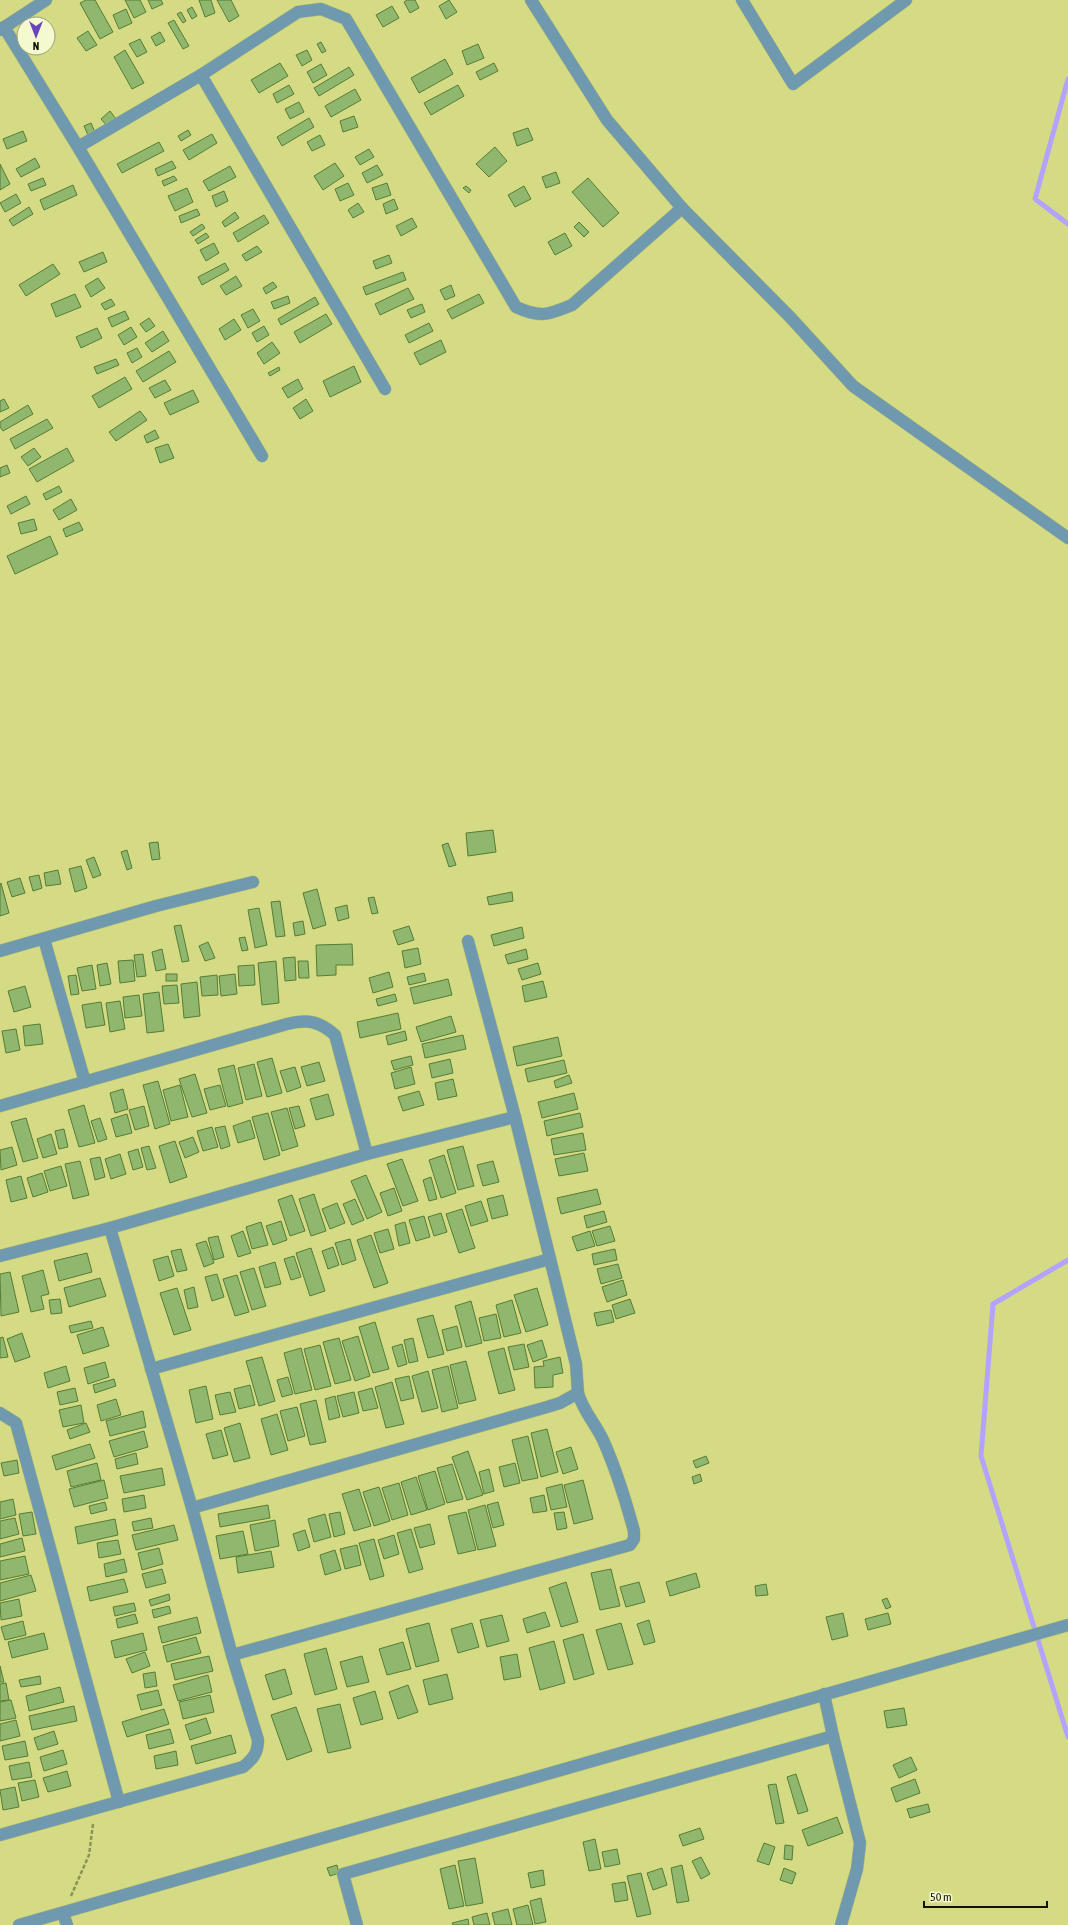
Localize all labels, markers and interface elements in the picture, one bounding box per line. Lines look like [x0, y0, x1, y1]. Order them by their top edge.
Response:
north arrow [16, 16, 56, 56]
text: N [33, 40, 39, 52]
scale bar [924, 1883, 1047, 1909]
text: 50 m [930, 1890, 952, 1904]

